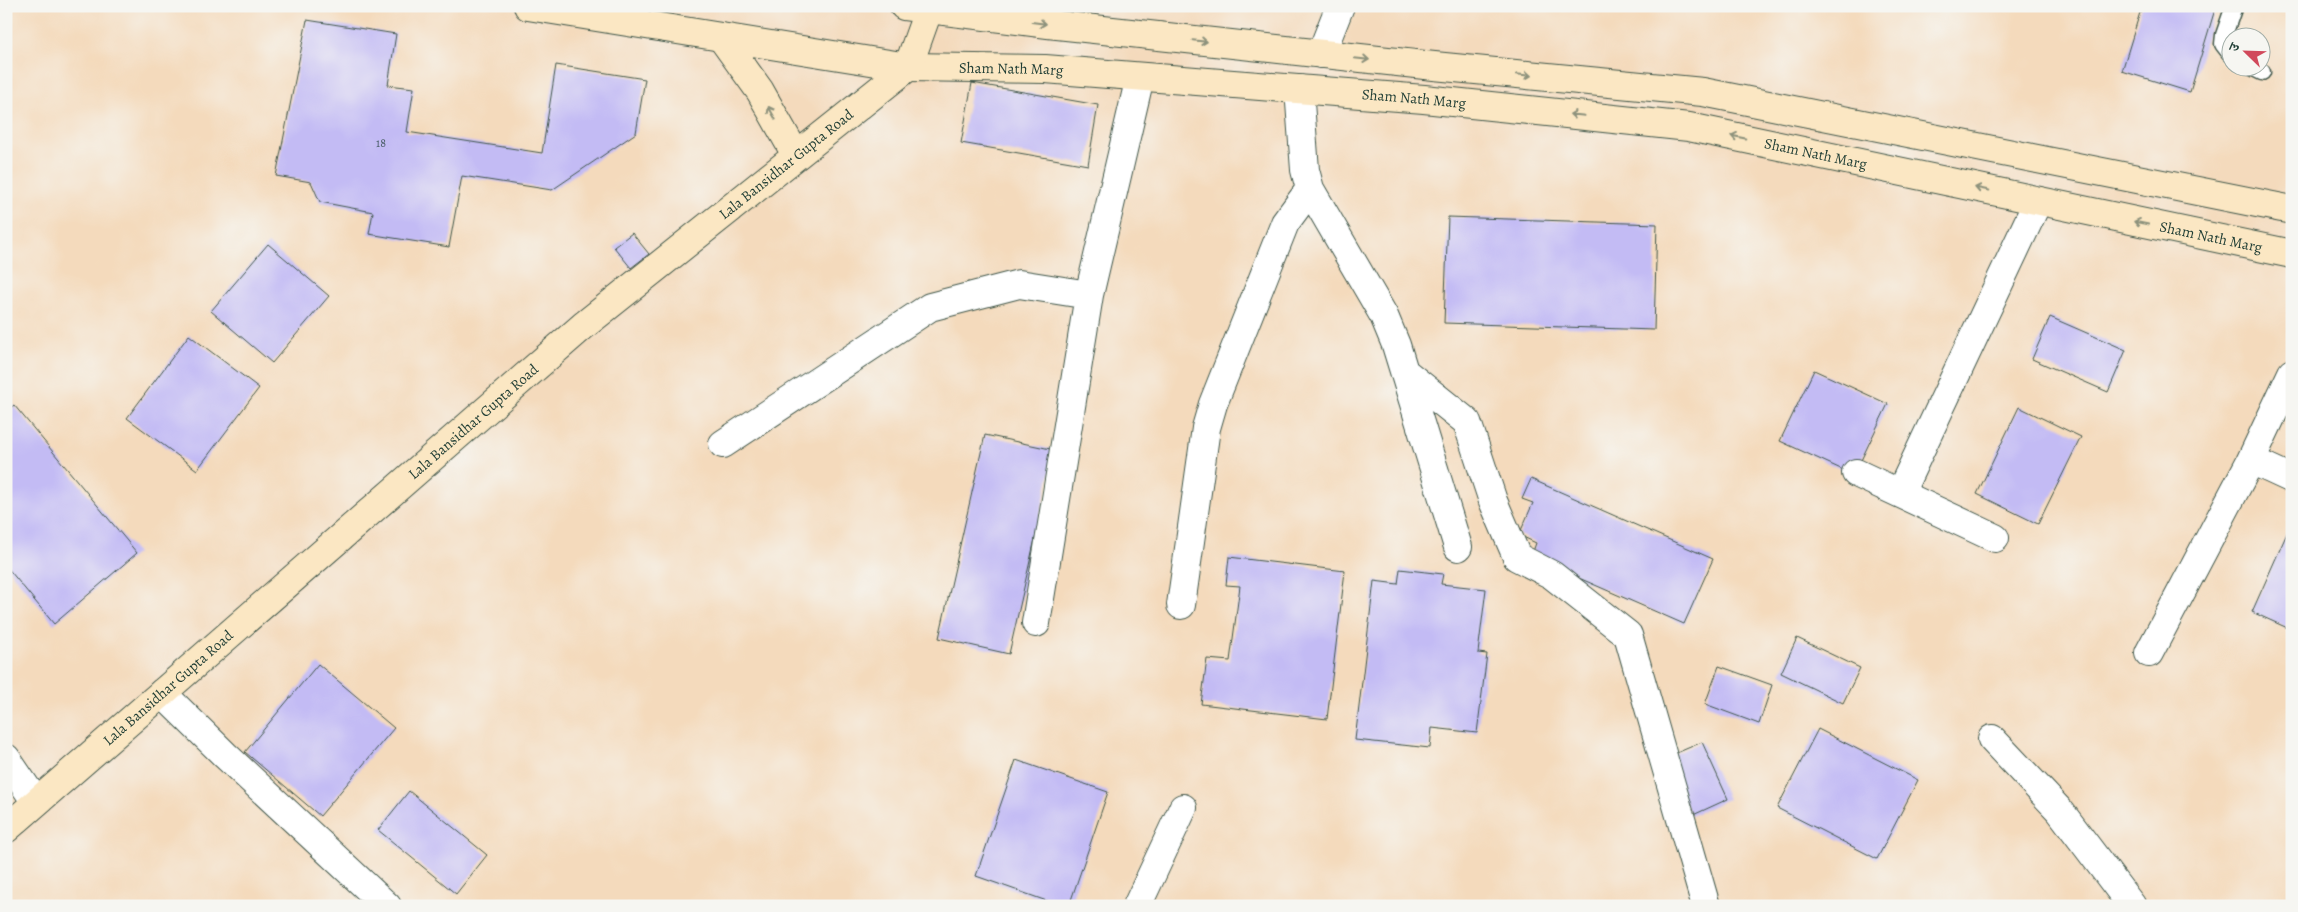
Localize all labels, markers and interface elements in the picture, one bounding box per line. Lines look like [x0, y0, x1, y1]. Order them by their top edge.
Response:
one-way arrow [1031, 18, 1047, 28]
north arrow [2220, 28, 2270, 78]
one-way arrow [1192, 36, 1208, 46]
text: उ [2224, 39, 2245, 55]
one-way arrow [1354, 54, 1370, 63]
street label: Sham Nath Marg [959, 58, 1065, 80]
one-way arrow [1515, 70, 1531, 80]
street label: Sham Nath Marg [1361, 84, 1468, 113]
street label: Lala Bansidhar Gupta Road [715, 104, 858, 224]
one-way arrow [767, 106, 777, 121]
one-way arrow [1569, 110, 1585, 120]
one-way arrow [1730, 132, 1746, 141]
street label: Sham Nath Marg [1762, 133, 1869, 174]
house number: 18 [376, 135, 386, 151]
one-way arrow [1975, 184, 1991, 193]
street label: Sham Nath Marg [2158, 216, 2265, 258]
one-way arrow [2134, 217, 2150, 227]
street label: Lala Bansidhar Gupta Road [404, 359, 543, 484]
street label: Lala Bansidhar Gupta Road [99, 625, 238, 750]

